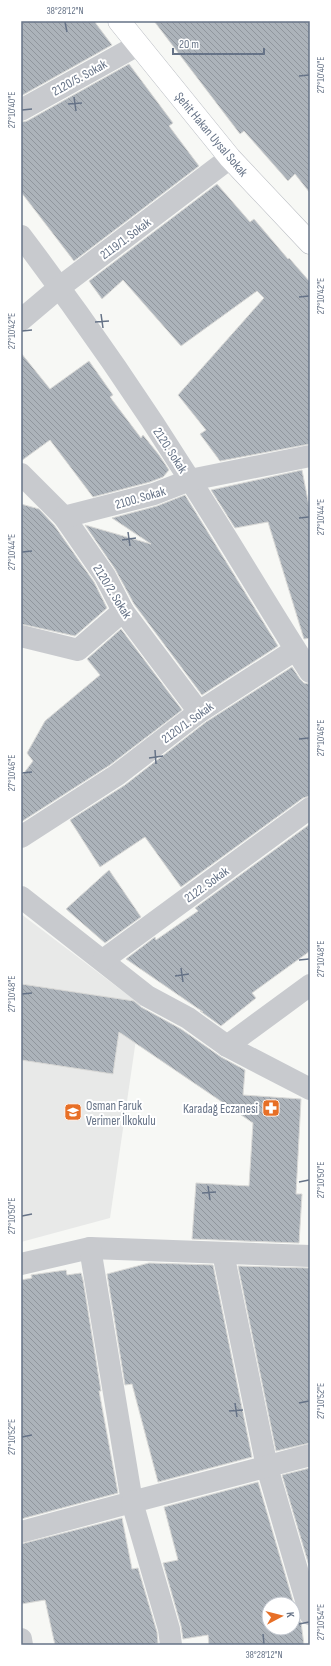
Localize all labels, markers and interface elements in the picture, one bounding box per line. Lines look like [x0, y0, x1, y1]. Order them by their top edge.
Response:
text: 38°28'12"N [46, 5, 84, 17]
scale bar [173, 30, 264, 56]
text: 20 m [179, 37, 199, 52]
street label: 2120/5. Sokak [49, 56, 110, 100]
text: 27°10'40"E [315, 57, 327, 93]
street label: Şehit Hakan Uysal Sokak [171, 89, 251, 180]
text: 27°10'40"E [6, 92, 18, 128]
street label: 2119/1. Sokak [97, 215, 154, 263]
text: 27°10'42"E [315, 278, 327, 314]
text: 27°10'42"E [6, 313, 18, 349]
street label: 2120. Sokak [149, 425, 191, 476]
street label: 2100. Sokak [113, 483, 167, 513]
text: 27°10'44"E [315, 499, 327, 535]
text: 27°10'44"E [6, 534, 18, 570]
street label: 2120/2. Sokak [89, 562, 135, 622]
street label: 2120/1. Sokak [158, 699, 217, 747]
text: 27°10'46"E [315, 720, 327, 756]
text: 27°10'46"E [6, 755, 18, 791]
street label: 2122. Sokak [181, 863, 232, 906]
text: 27°10'48"E [315, 941, 327, 977]
text: 27°10'48"E [6, 976, 18, 1012]
place label: Osman Faruk Verimer İlkokulu [86, 1098, 156, 1129]
pharmacy icon: Karadağ Eczanesi [261, 1098, 281, 1118]
place label: Karadağ Eczanesi [183, 1101, 258, 1117]
school or university icon: Osman Faruk Verimer İlkokulu [63, 1102, 83, 1122]
text: 27°10'50"E [315, 1162, 327, 1198]
text: 27°10'50"E [6, 1198, 18, 1234]
text: 27°10'52"E [315, 1383, 327, 1419]
text: 27°10'52"E [6, 1419, 18, 1455]
north arrow [261, 1596, 301, 1636]
text: 27°10'54"E [315, 1604, 327, 1640]
text: K [284, 1611, 297, 1619]
text: 38°28'12"N [245, 1649, 283, 1661]

